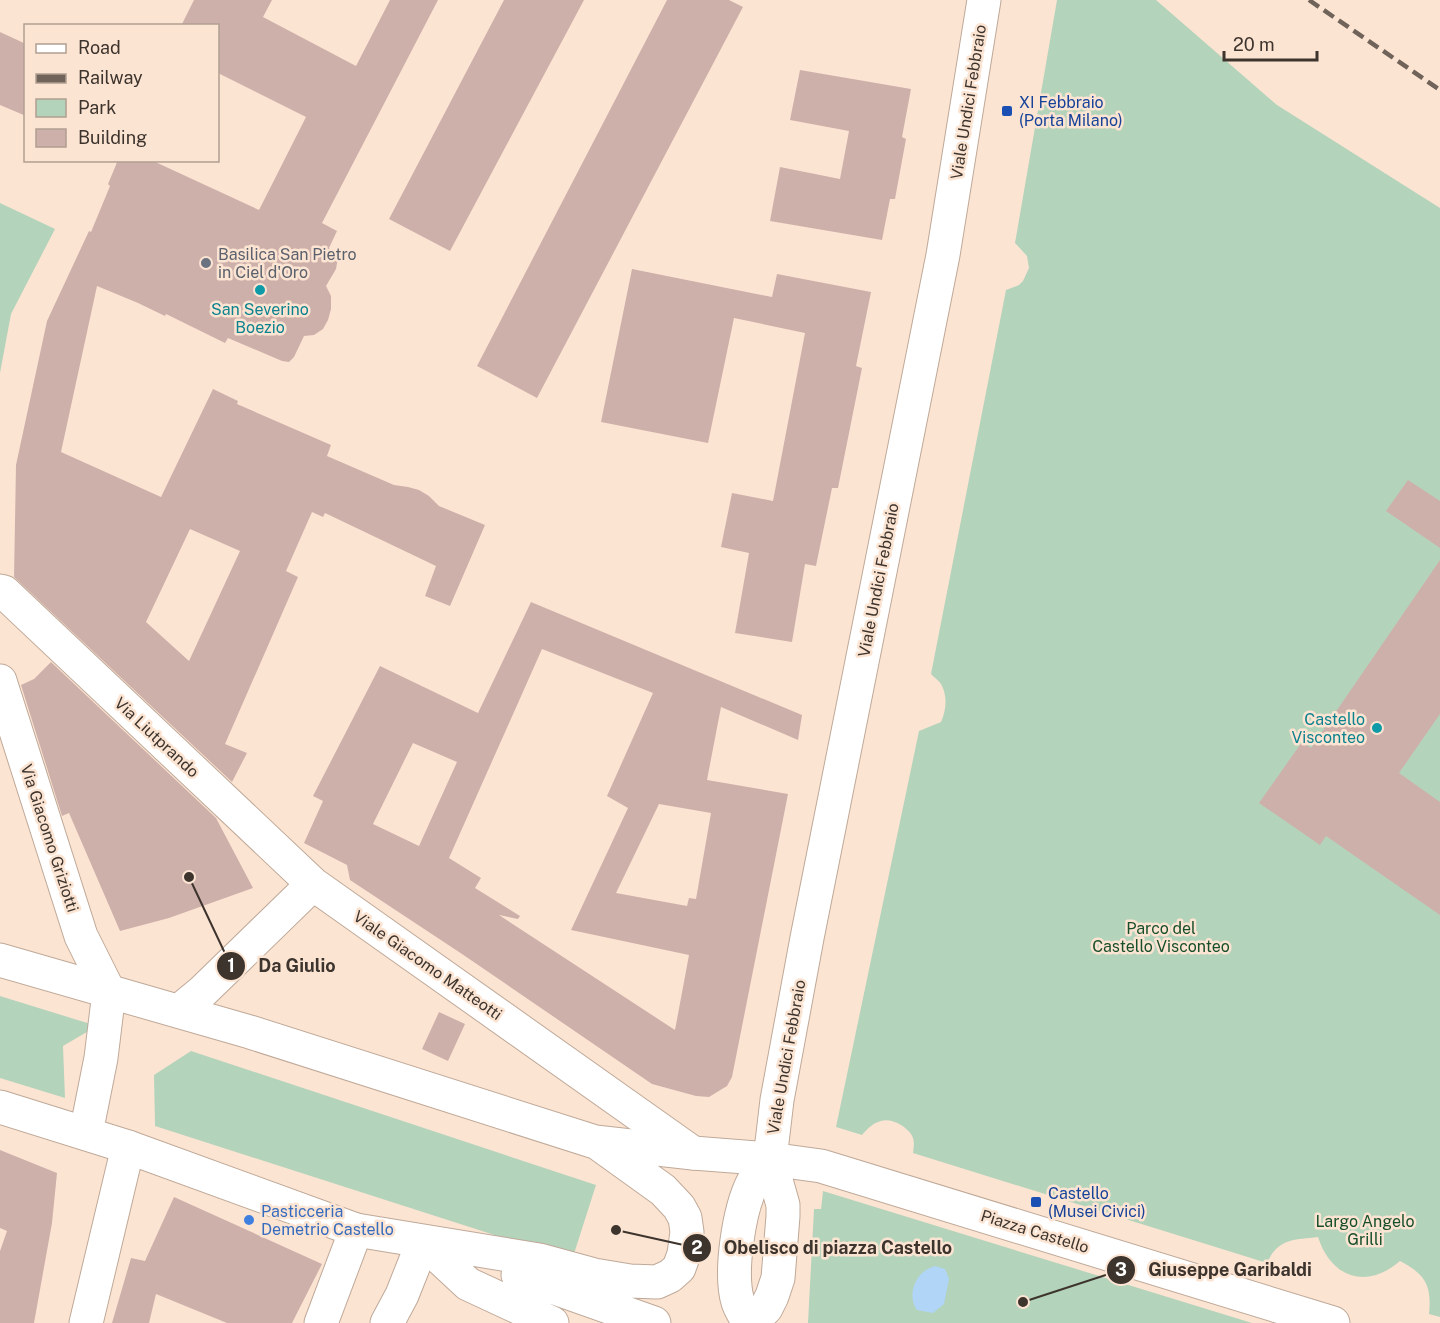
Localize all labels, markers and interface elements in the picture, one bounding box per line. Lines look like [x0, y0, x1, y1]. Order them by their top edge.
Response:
street label: Viale Undici Febbraio [947, 23, 990, 181]
legend [24, 24, 219, 162]
scale bar [1224, 24, 1317, 62]
text: 20 m [1233, 34, 1275, 55]
text: Road [78, 37, 121, 58]
text: Railway [78, 67, 143, 88]
place label: XI Febbraio (Porta Milano) [1019, 93, 1123, 130]
text: Park [78, 97, 116, 118]
marker: XI Febbraio (Porta Milano) [1000, 104, 1014, 118]
text: Building [78, 127, 147, 148]
place label: Basilica San Pietro in Ciel d'Oro [218, 245, 357, 282]
marker: Basilica San Pietro in Ciel d'Oro [199, 256, 213, 270]
marker: San Severino Boezio [253, 283, 267, 297]
place label: San Severino Boezio [211, 300, 309, 337]
street label: Viale Undici Febbraio [854, 501, 903, 659]
street label: Via Liutprando [111, 693, 203, 781]
place label: Castello Visconteo [1291, 710, 1365, 747]
marker: Castello Visconteo [1370, 721, 1384, 735]
street label: Via Giacomo Griziotti [17, 762, 82, 914]
street label: Viale Giacomo Matteotti [350, 907, 506, 1024]
park label: Parco del Castello Visconteo [1092, 919, 1230, 956]
callout: Da Giulio [216, 948, 348, 984]
text: 1 [227, 955, 235, 976]
text: Da Giulio [258, 955, 336, 976]
street label: Viale Undici Febbraio [764, 978, 809, 1136]
place label: Castello (Musei Civici) [1048, 1184, 1146, 1221]
marker: Castello (Musei Civici) [1029, 1195, 1043, 1209]
place label: Pasticceria Demetrio Castello [261, 1202, 394, 1239]
street label: Piazza Castello [978, 1206, 1091, 1257]
park label: Largo Angelo Grilli [1315, 1212, 1415, 1249]
marker: Pasticceria Demetrio Castello [242, 1213, 256, 1227]
callout: Obelisco di piazza Castello [682, 1230, 964, 1266]
text: 2 [691, 1237, 703, 1258]
text: Obelisco di piazza Castello [724, 1237, 952, 1258]
callout: Giuseppe Garibaldi [1106, 1252, 1324, 1288]
text: 3 [1115, 1259, 1127, 1280]
text: Giuseppe Garibaldi [1148, 1259, 1312, 1280]

